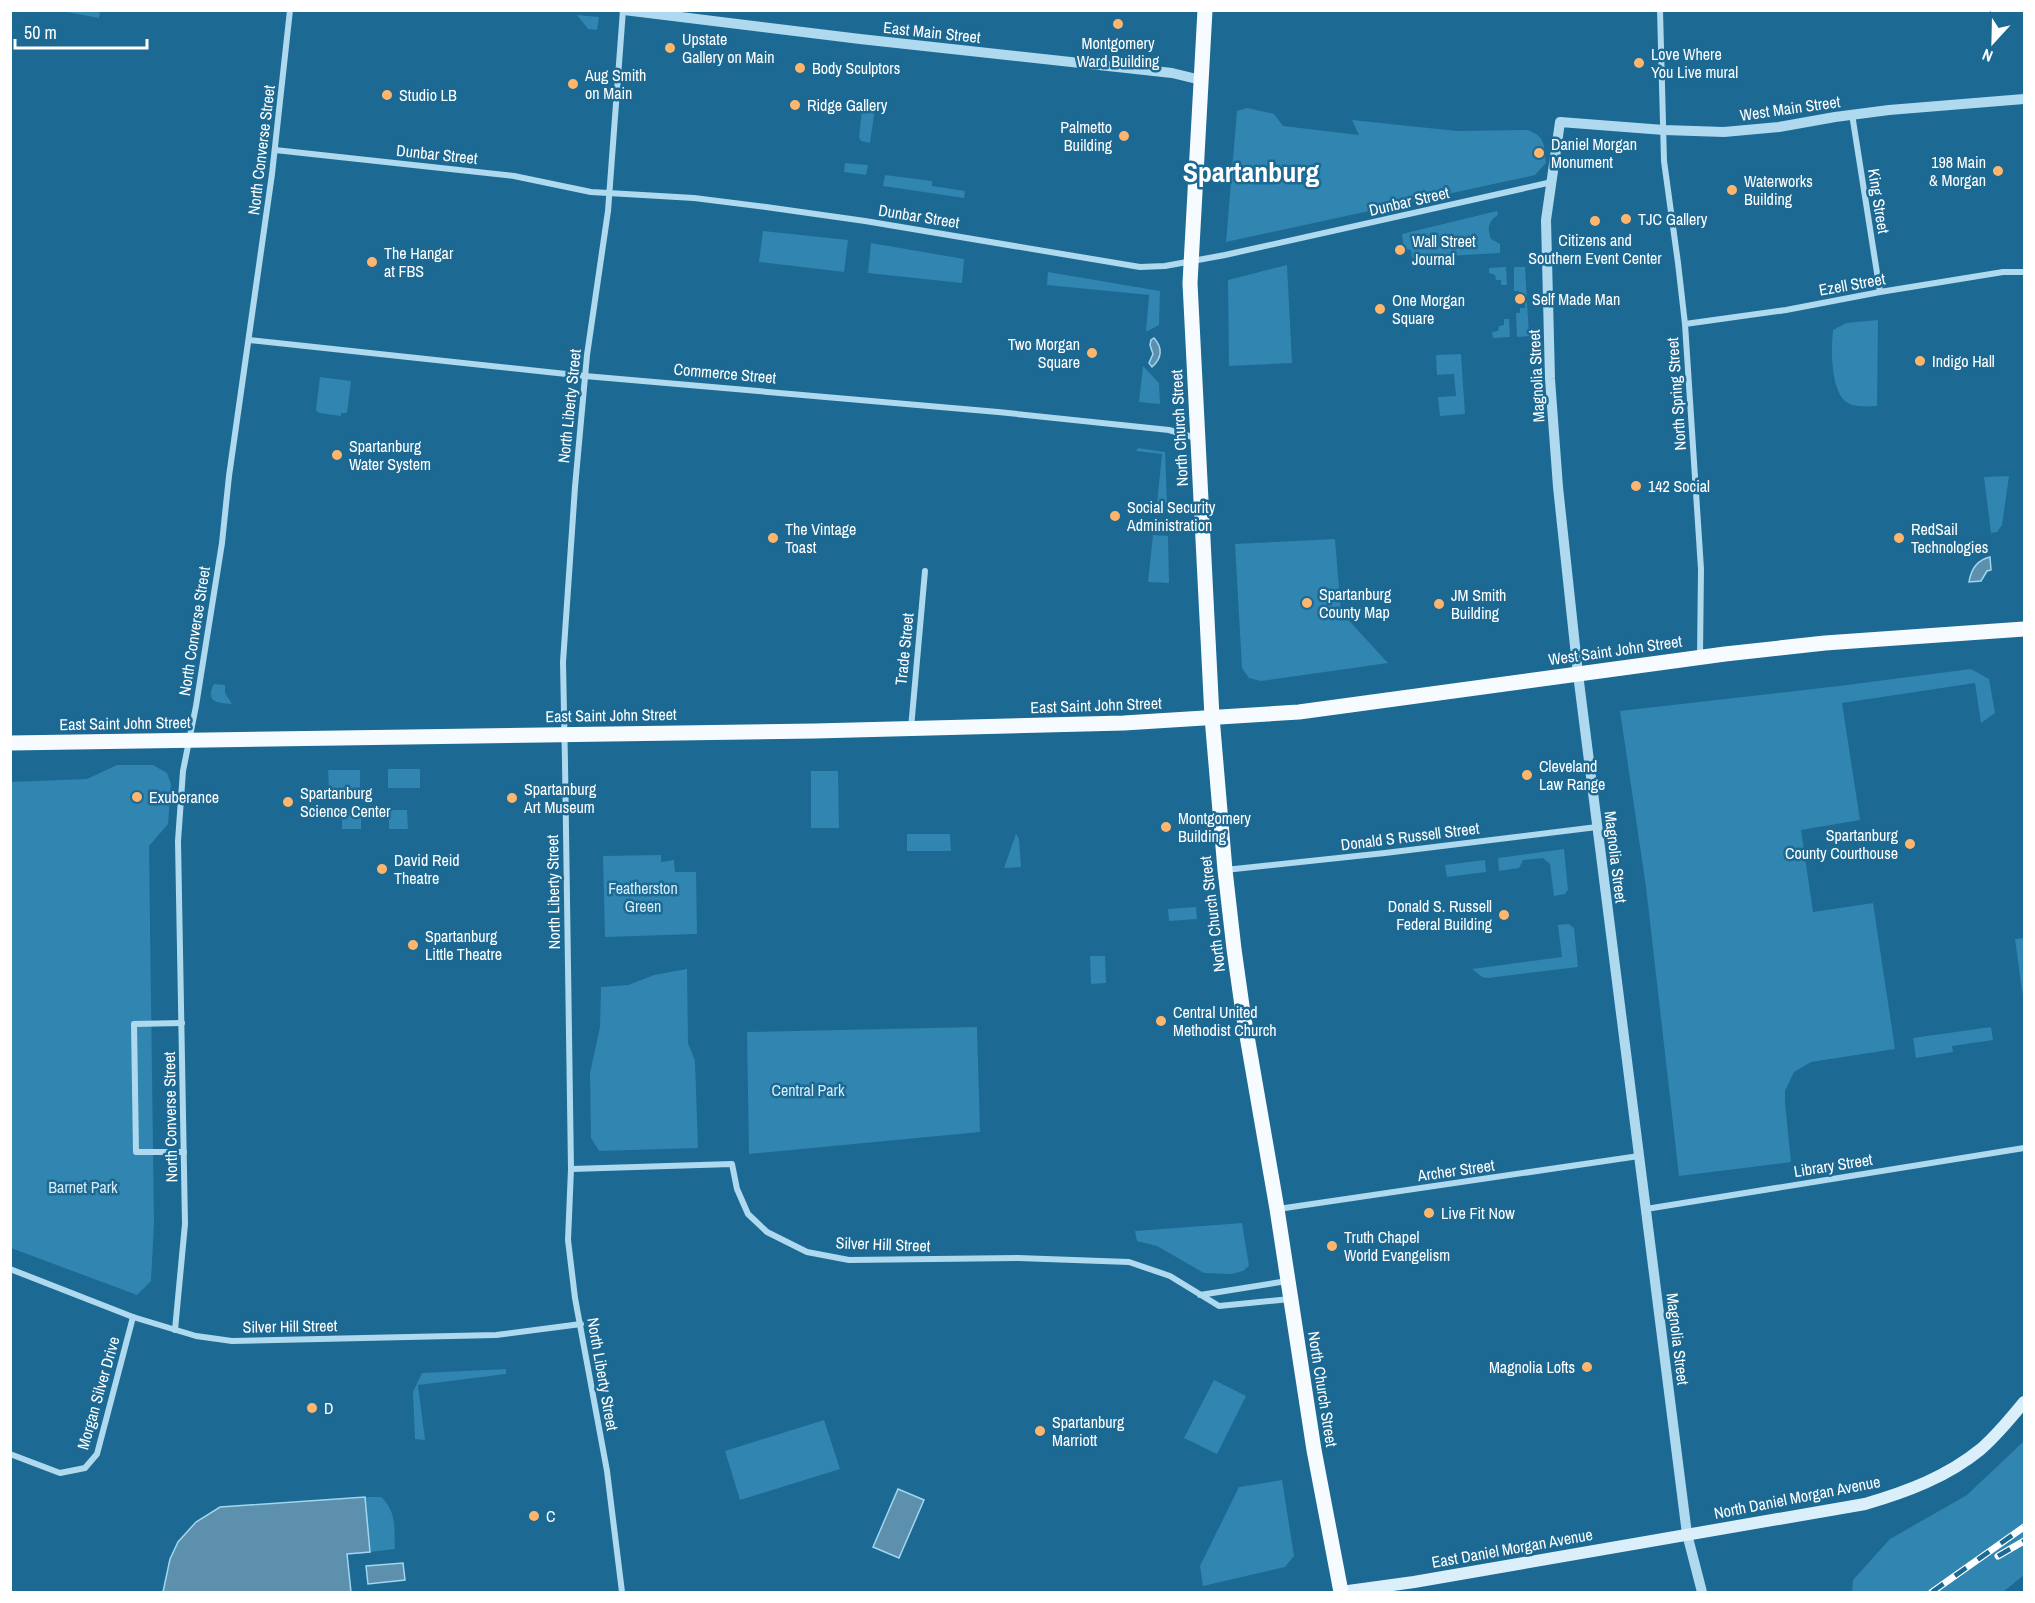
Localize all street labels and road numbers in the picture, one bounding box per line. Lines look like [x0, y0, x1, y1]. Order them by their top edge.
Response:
street label: East Main Street [882, 16, 982, 48]
street label: North Converse Street [242, 84, 280, 216]
street label: West Main Street [1738, 90, 1842, 126]
street label: Dunbar Street [395, 139, 479, 169]
street label: King Street [1863, 167, 1895, 235]
street label: Dunbar Street [1367, 181, 1452, 221]
street label: Dunbar Street [877, 199, 961, 233]
street label: Ezell Street [1817, 267, 1887, 301]
street label: Magnolia Street [1523, 329, 1549, 423]
street label: North Spring Street [1661, 337, 1691, 451]
street label: North Liberty Street [552, 348, 586, 464]
street label: Commerce Street [673, 358, 778, 388]
street label: North Church Street [1165, 369, 1193, 487]
street label: North Converse Street [173, 564, 215, 697]
street label: Trade Street [889, 611, 919, 686]
street label: West Saint John Street [1547, 630, 1684, 670]
street label: East Saint John Street [1030, 692, 1162, 718]
street label: East Saint John Street [545, 703, 677, 727]
street label: East Saint John Street [59, 711, 191, 735]
street label: Magnolia Street [1599, 810, 1633, 905]
street label: Donald S Russell Street [1340, 817, 1481, 855]
street label: North Liberty Street [541, 834, 565, 949]
street label: North Church Street [1194, 854, 1230, 973]
street label: North Converse Street [158, 1051, 182, 1182]
street label: Library Street [1792, 1148, 1874, 1182]
street label: Archer Street [1415, 1154, 1496, 1186]
street label: Silver Hill Street [835, 1231, 931, 1257]
street label: Magnolia Street [1661, 1292, 1695, 1387]
street label: Silver Hill Street [242, 1314, 338, 1338]
street label: North Liberty Street [582, 1316, 624, 1433]
street label: North Church Street [1303, 1330, 1343, 1449]
street label: Morgan Silver Drive [71, 1334, 125, 1452]
street label: North Daniel Morgan Avenue [1712, 1470, 1882, 1524]
street label: East Daniel Morgan Avenue [1430, 1523, 1594, 1573]

